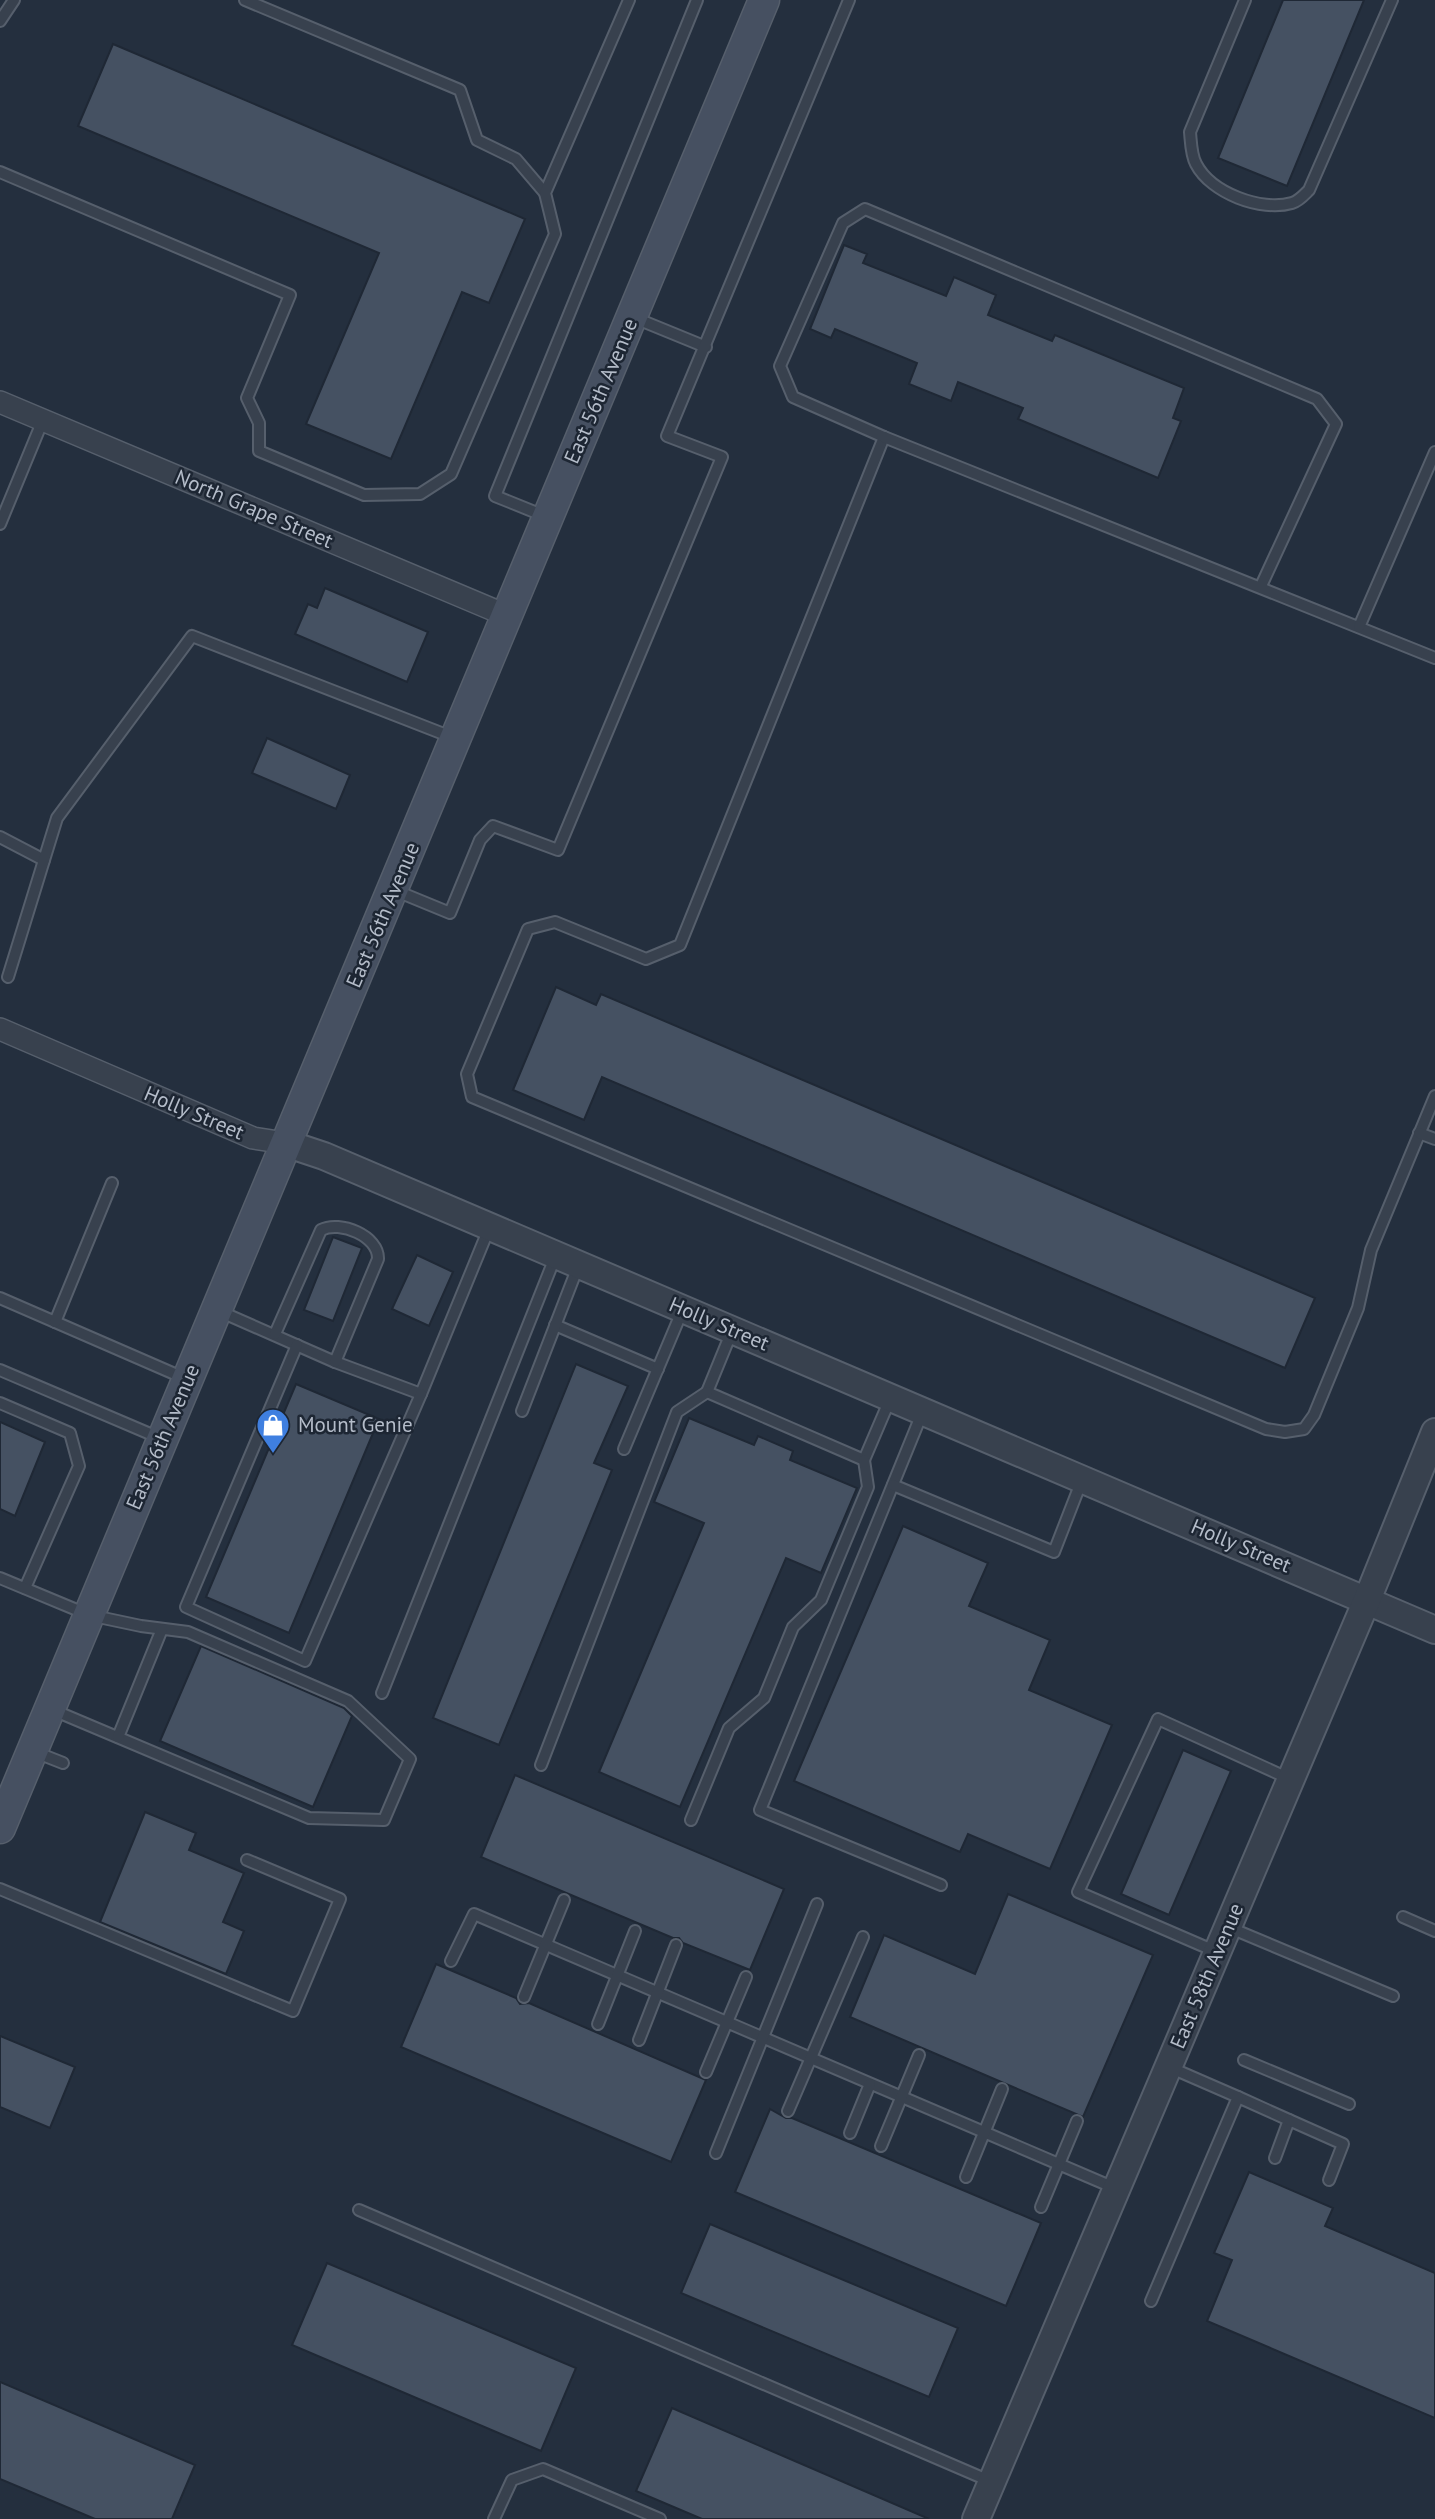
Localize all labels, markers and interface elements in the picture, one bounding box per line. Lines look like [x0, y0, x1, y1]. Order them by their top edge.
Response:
street label: East 56th Avenue [558, 314, 643, 468]
street label: North Grape Street [171, 463, 337, 554]
street label: East 56th Avenue [340, 838, 425, 992]
street label: Holly Street [140, 1079, 248, 1146]
street label: Holly Street [665, 1290, 773, 1357]
street label: East 56th Avenue [120, 1360, 205, 1514]
shop icon: Mount Genie [254, 1406, 292, 1455]
place label: Mount Genie [298, 1411, 413, 1438]
street label: Holly Street [1187, 1512, 1295, 1579]
street label: East 58th Avenue [1164, 1899, 1249, 2053]

